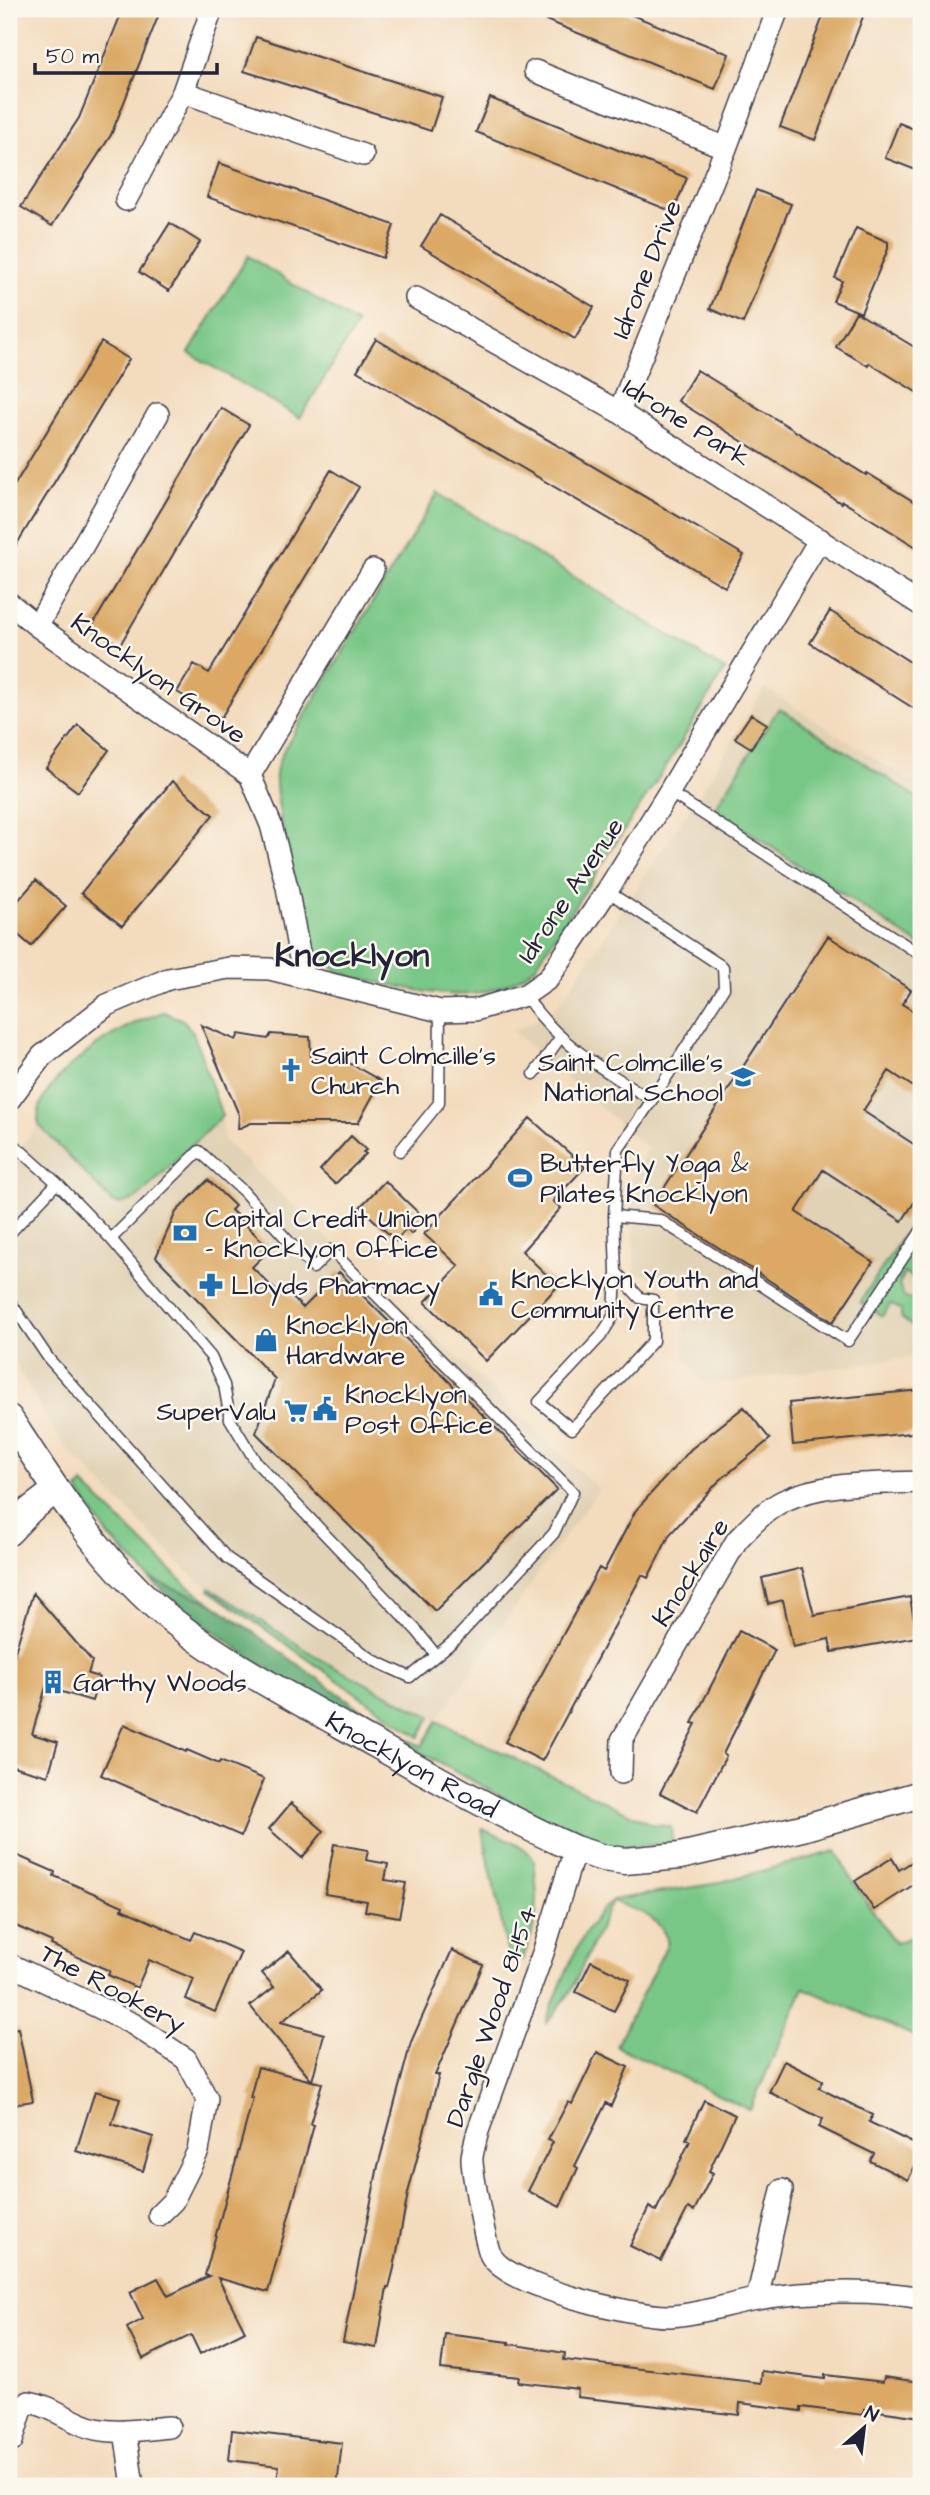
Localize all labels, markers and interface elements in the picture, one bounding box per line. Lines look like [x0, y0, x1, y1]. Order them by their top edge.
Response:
scale bar [35, 32, 217, 76]
text: 50 m [46, 42, 100, 71]
street label: Idrone Drive [603, 195, 691, 344]
street label: Idrone Park [616, 369, 757, 476]
street label: Knocklyon Grove [62, 605, 253, 754]
street label: Idrone Avenue [509, 811, 633, 970]
district label: Knocklyon [275, 933, 430, 981]
place label: Saint Colmcille's Church [311, 1038, 496, 1104]
place label: Saint Colmcille's National School [538, 1045, 723, 1111]
church icon: Saint Colmcille's Church [277, 1056, 305, 1084]
school or university icon: Saint Colmcille's National School [729, 1063, 757, 1091]
place label: Butterfly Yoga & Pilates Knocklyon [540, 1146, 749, 1214]
sports icon: Butterfly Yoga & Pilates Knocklyon [506, 1164, 534, 1192]
place label: Capital Credit Union - Knocklyon Office [205, 1201, 438, 1269]
bank icon: Capital Credit Union - Knocklyon Office [171, 1219, 199, 1247]
place label: Knocklyon Youth and Community Centre [511, 1262, 758, 1330]
place label: Lloyds Pharmacy [231, 1268, 440, 1306]
pharmacy icon: Lloyds Pharmacy [197, 1271, 225, 1299]
public building icon: Knocklyon Youth and Community Centre [477, 1280, 505, 1308]
place label: Knocklyon Hardware [286, 1308, 408, 1374]
shop icon: Knocklyon Hardware [252, 1326, 280, 1354]
place label: Knocklyon Post Office [345, 1377, 493, 1443]
place label: SuperValu [156, 1394, 276, 1430]
public building icon: Knocklyon Post Office [311, 1395, 339, 1423]
supermarket icon: SuperValu [282, 1397, 310, 1425]
street label: Knockaire [643, 1512, 738, 1634]
place label: Garthy Woods [73, 1665, 247, 1703]
building icon: Garthy Woods [39, 1668, 67, 1696]
street label: Knocklyon Road [319, 1703, 504, 1827]
street label: Dargle Wood 81-154 [437, 1901, 549, 2132]
street label: The Rookery [33, 1935, 192, 2044]
north arrow [828, 2394, 898, 2464]
text: N [860, 2400, 883, 2429]

